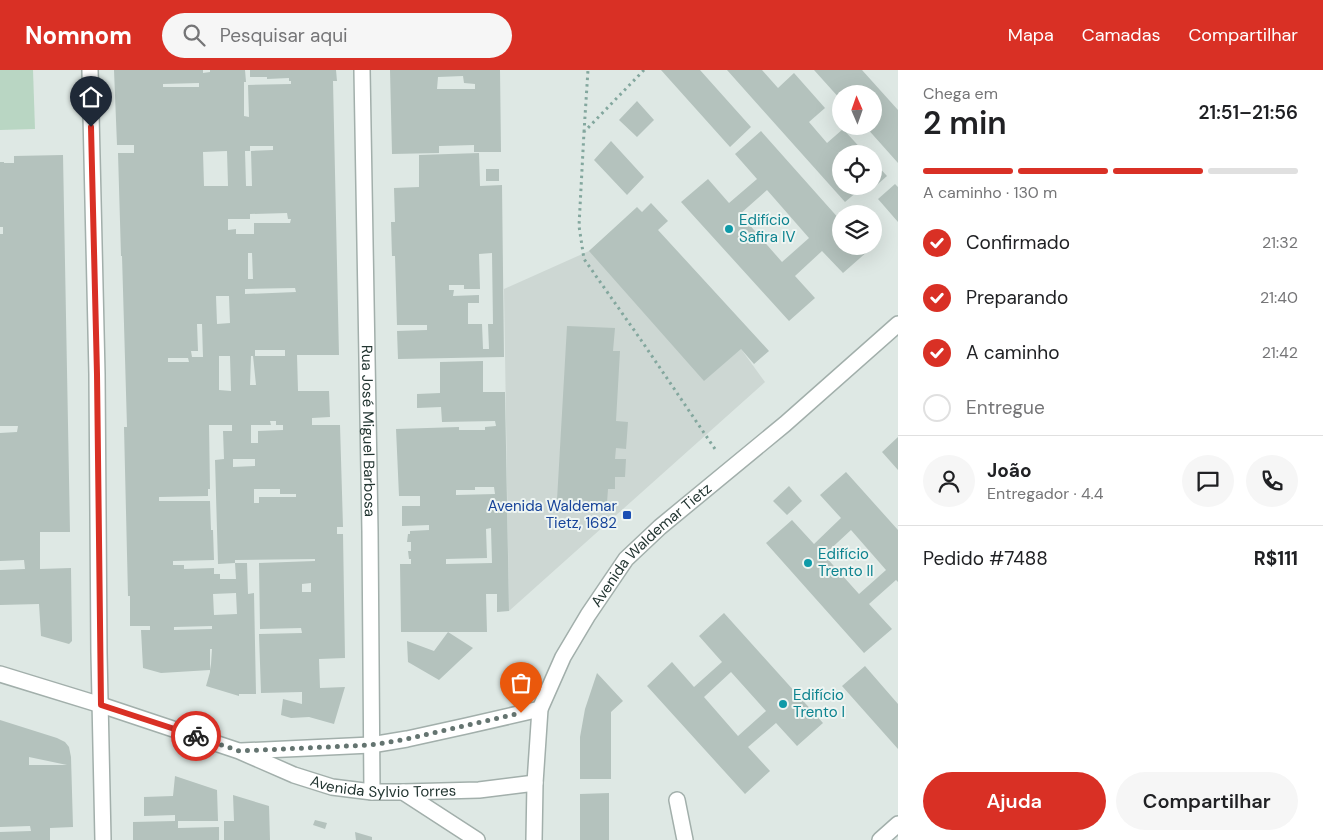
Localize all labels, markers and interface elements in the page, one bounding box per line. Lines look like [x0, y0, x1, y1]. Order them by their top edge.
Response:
search box [162, 13, 512, 58]
text: Nomnom [25, 20, 132, 51]
icon: search [180, 21, 208, 49]
text: Pesquisar aqui [220, 23, 348, 48]
text: Mapa [1008, 23, 1054, 47]
text: Camadas [1082, 23, 1160, 47]
text: Compartilhar [1188, 23, 1298, 47]
pin [70, 76, 112, 127]
icon: home [77, 83, 105, 111]
text: Chega em [923, 83, 998, 104]
north arrow [832, 85, 882, 135]
map controls [832, 85, 882, 255]
text: 21:51–21:56 [1199, 100, 1298, 125]
text: 2 min [923, 102, 1007, 144]
button: locate [832, 145, 882, 195]
text: A caminho · 130 m [923, 182, 1057, 203]
button: layers [832, 205, 882, 255]
place label: Edifício Safira IV [739, 210, 796, 247]
marker: Edifício Safira IV [723, 223, 735, 235]
icon: check [923, 229, 951, 257]
text: Confirmado [966, 230, 1070, 255]
text: 21:32 [1262, 232, 1298, 253]
icon: check [923, 284, 951, 312]
text: Preparando [966, 285, 1068, 310]
text: 21:40 [1260, 287, 1298, 308]
icon: check [923, 339, 951, 367]
text: A caminho [966, 340, 1059, 365]
text: 21:42 [1262, 342, 1298, 363]
street label: Rua José Miguel Barbosa [357, 345, 380, 517]
text: Entregue [966, 395, 1045, 420]
button: person [923, 455, 975, 507]
button: chat [1182, 455, 1234, 507]
button: phone [1246, 455, 1298, 507]
text: João [987, 458, 1032, 483]
street label: Avenida Waldemar Tietz [586, 479, 716, 611]
text: Entregador · 4.4 [987, 483, 1104, 504]
place label: Avenida Waldemar Tietz, 1682 [488, 496, 617, 533]
marker: Avenida Waldemar Tietz, 1682 [621, 509, 633, 521]
place label: Edifício Trento II [818, 544, 874, 581]
text: Pedido #7488 [923, 546, 1048, 571]
text: R$111 [1254, 546, 1298, 571]
marker: Edifício Trento II [802, 557, 814, 569]
pin [500, 662, 542, 713]
icon: bag [507, 669, 535, 697]
place label: Edifício Trento I [793, 685, 845, 722]
marker: Edifício Trento I [777, 698, 789, 710]
courier [171, 711, 221, 761]
icon: bike [182, 722, 210, 750]
street label: Avenida Sylvio Torres [308, 771, 456, 802]
button: Ajuda [923, 772, 1106, 830]
button: Compartilhar [1116, 772, 1298, 830]

